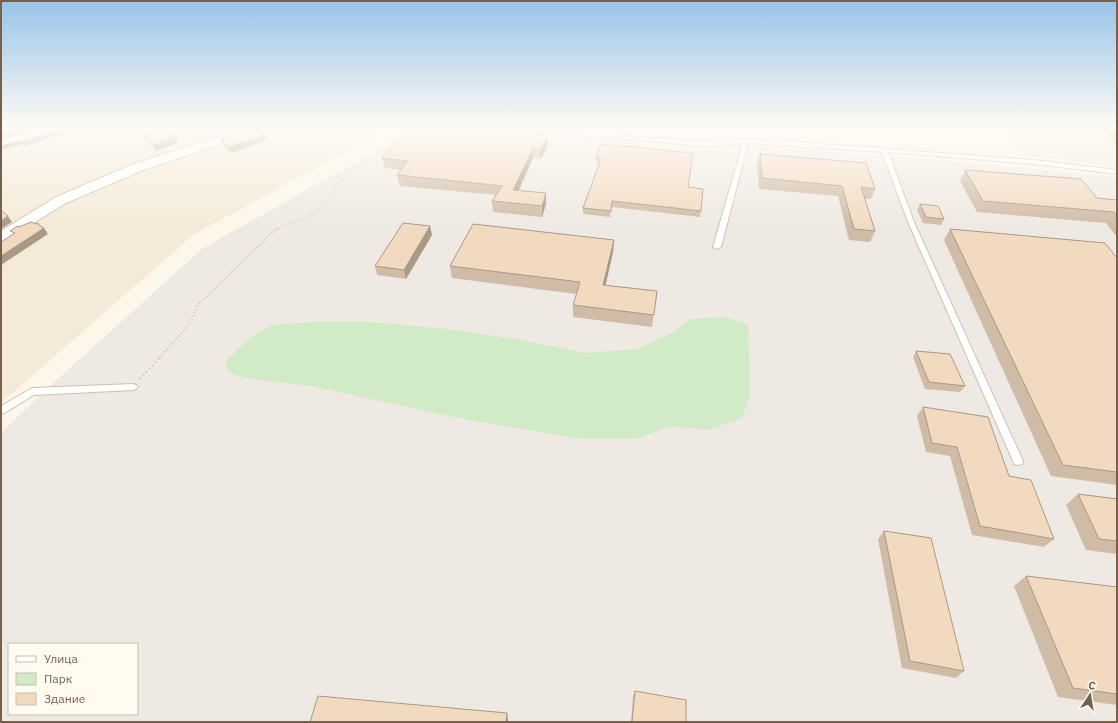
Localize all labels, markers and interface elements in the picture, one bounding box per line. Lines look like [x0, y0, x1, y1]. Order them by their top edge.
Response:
legend [8, 643, 138, 715]
text: Улица [44, 651, 78, 666]
text: Парк [44, 671, 73, 686]
north arrow [1070, 675, 1110, 715]
text: С [1087, 678, 1097, 693]
text: Здание [44, 691, 86, 706]

